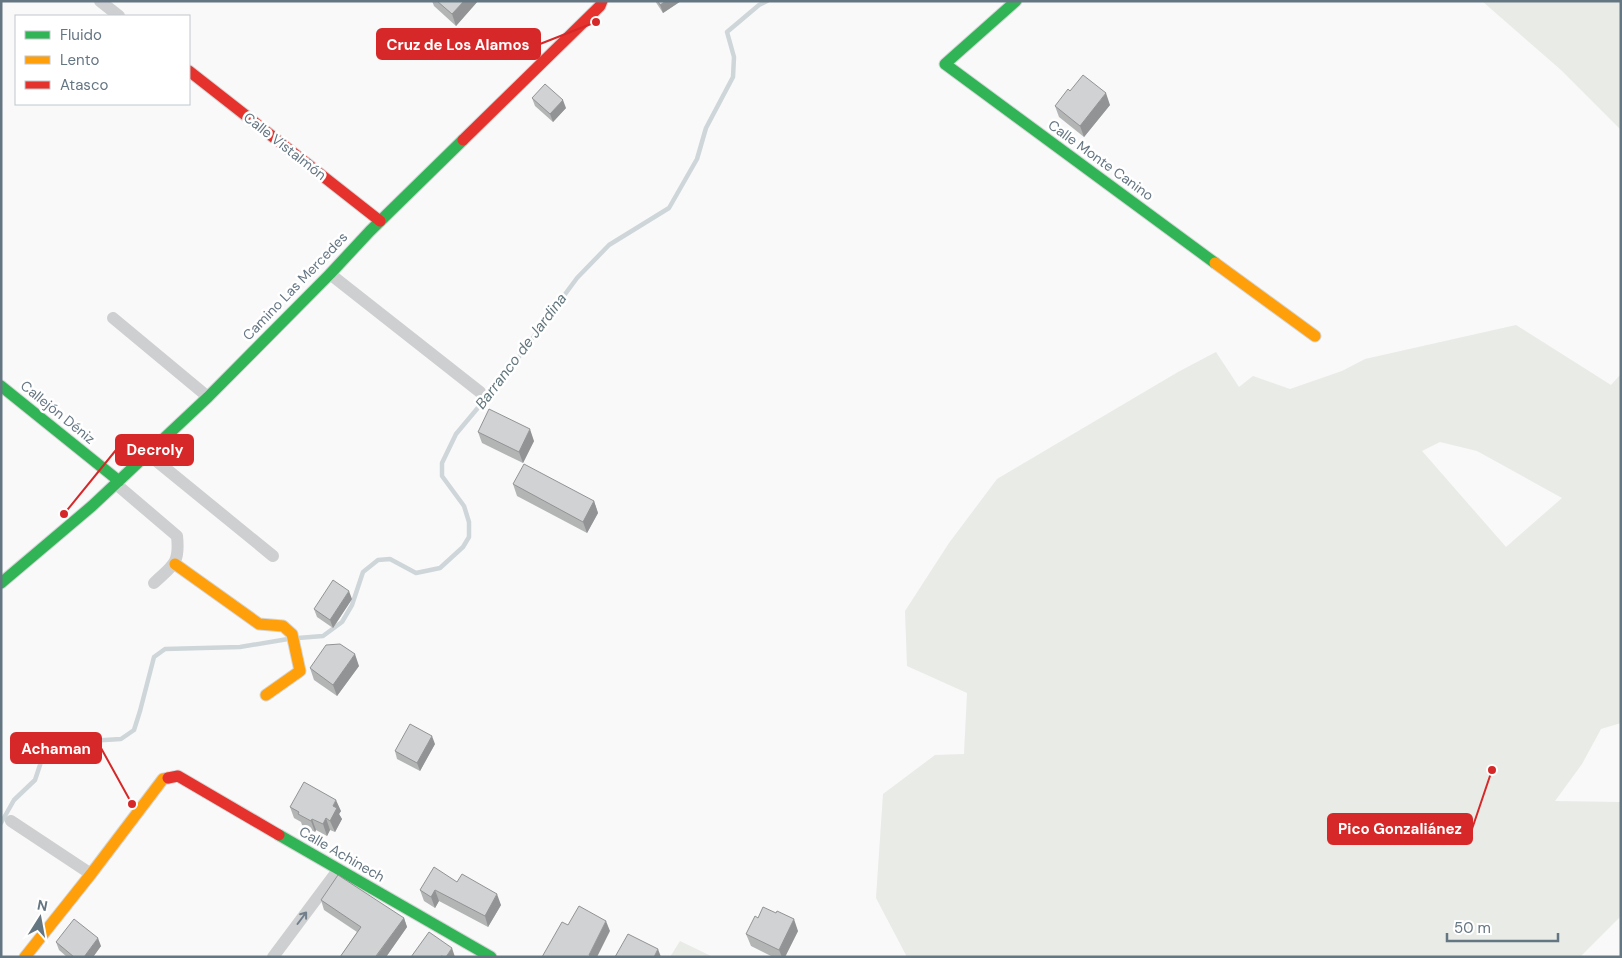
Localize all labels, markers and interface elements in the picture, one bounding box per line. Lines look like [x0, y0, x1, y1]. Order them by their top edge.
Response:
legend [15, 15, 190, 105]
text: Fluido [60, 25, 102, 45]
callout: Cruz de Los Alamos [377, 29, 540, 59]
text: Cruz de Los Alamos [386, 35, 530, 55]
text: Lento [60, 50, 99, 70]
text: Atasco [60, 75, 108, 95]
street label: Calle Vistalmón [240, 108, 330, 184]
street label: Calle Monte Canino [1045, 116, 1157, 204]
street label: Camino Las Mercedes [239, 228, 351, 344]
water label: Barranco de Jardina [471, 289, 571, 413]
street label: Callejón Déniz [17, 376, 99, 448]
callout: Decroly [116, 435, 193, 465]
text: Decroly [127, 440, 183, 460]
callout: Achaman [11, 733, 101, 763]
text: Achaman [21, 739, 91, 759]
callout: Pico Gonzaliánez [1328, 814, 1472, 844]
text: Pico Gonzaliánez [1338, 819, 1462, 839]
street label: Calle Achinech [296, 822, 388, 886]
north arrow [15, 893, 65, 943]
text: N [36, 895, 49, 915]
scale bar [1447, 910, 1558, 942]
one-way arrow [297, 912, 308, 925]
text: 50 m [1454, 918, 1491, 938]

